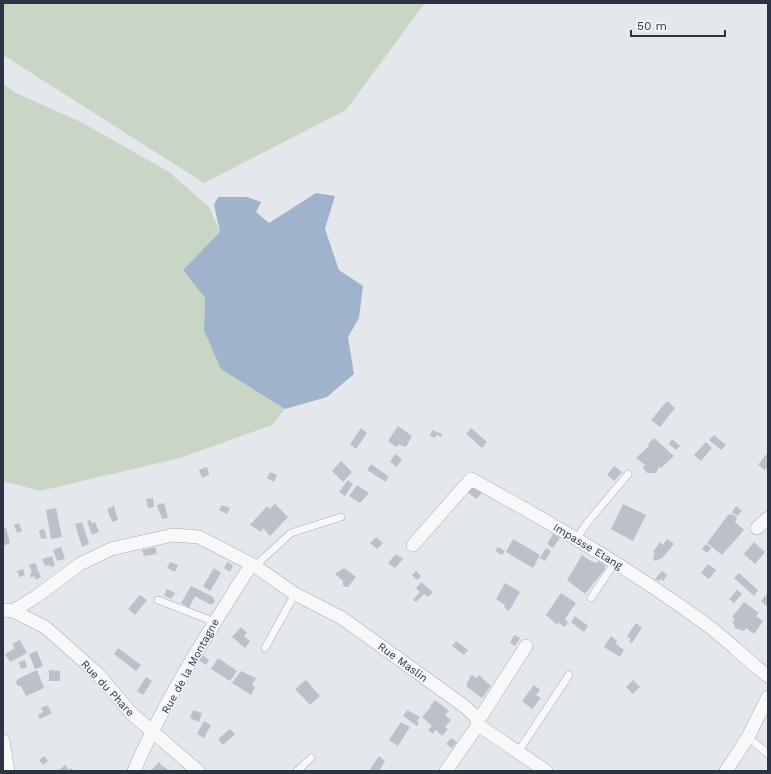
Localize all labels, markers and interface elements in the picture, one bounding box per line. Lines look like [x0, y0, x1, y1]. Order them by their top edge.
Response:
scale bar [631, 12, 725, 38]
text: 50 m [637, 19, 667, 33]
street label: Impasse Etang [551, 521, 625, 572]
street label: Rue de la Montagne [159, 616, 222, 716]
street label: Rue Maslin [375, 640, 430, 685]
street label: Rue du Phare [78, 658, 137, 719]

